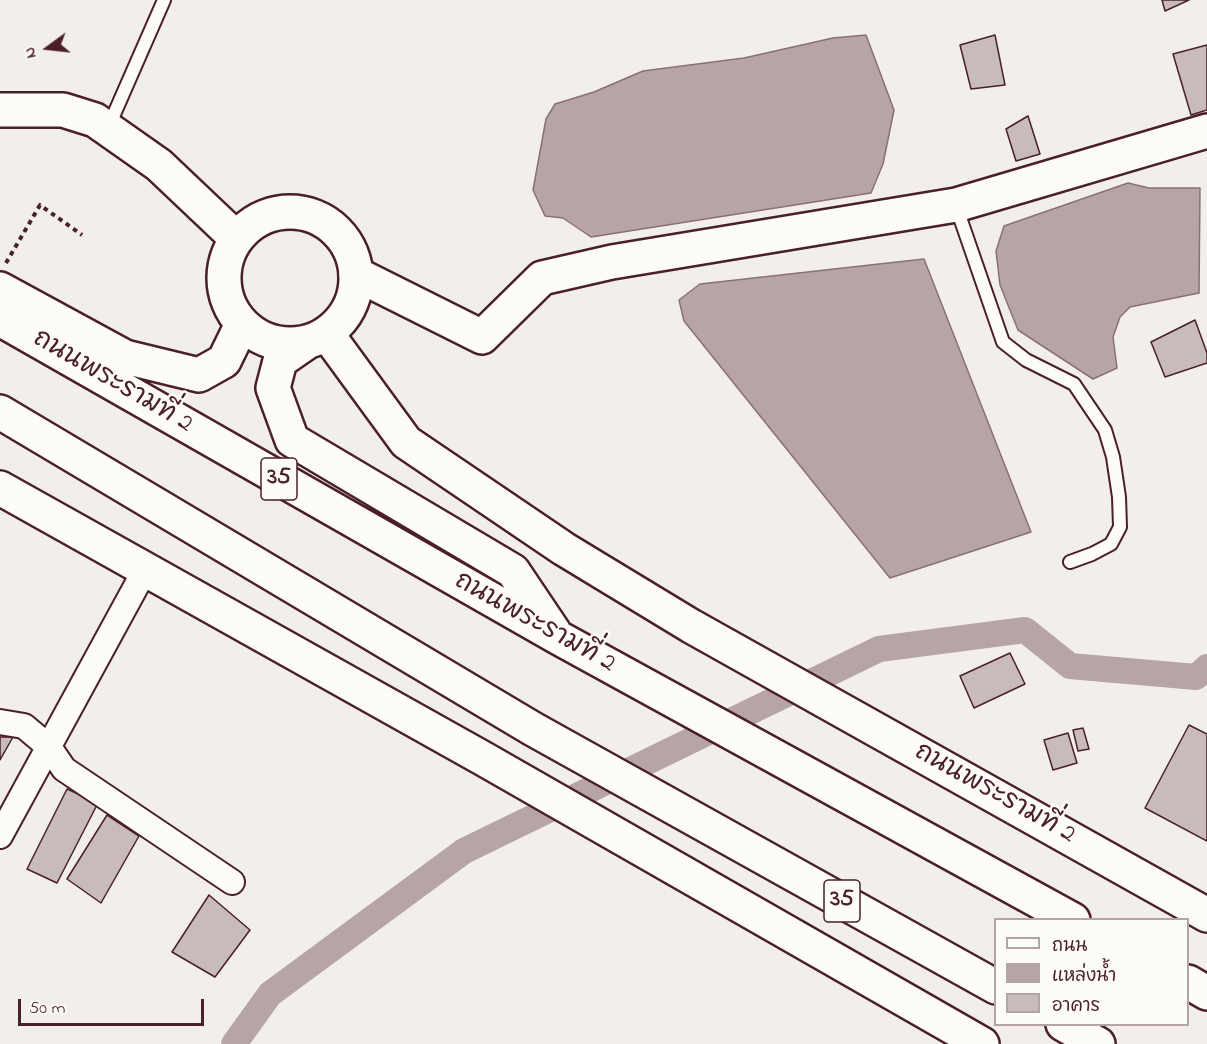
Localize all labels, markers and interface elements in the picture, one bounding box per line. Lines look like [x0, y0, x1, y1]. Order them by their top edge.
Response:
north arrow [18, 18, 78, 78]
text: N [18, 44, 44, 61]
street label: ถนนพระรามที่ 2 [26, 325, 198, 441]
road number: 35 [261, 458, 297, 500]
street label: ถนนพระรามที่ 2 [448, 567, 620, 681]
street label: ถนนพระรามที่ 2 [908, 738, 1080, 852]
road number: 35 [824, 880, 860, 922]
legend [994, 918, 1189, 1026]
text: ถนน [1052, 934, 1087, 960]
text: แหล่งน้ำ [1052, 964, 1116, 990]
scale bar [21, 987, 207, 1025]
text: อาคาร [1052, 994, 1100, 1020]
text: 50 m [29, 996, 66, 1022]

